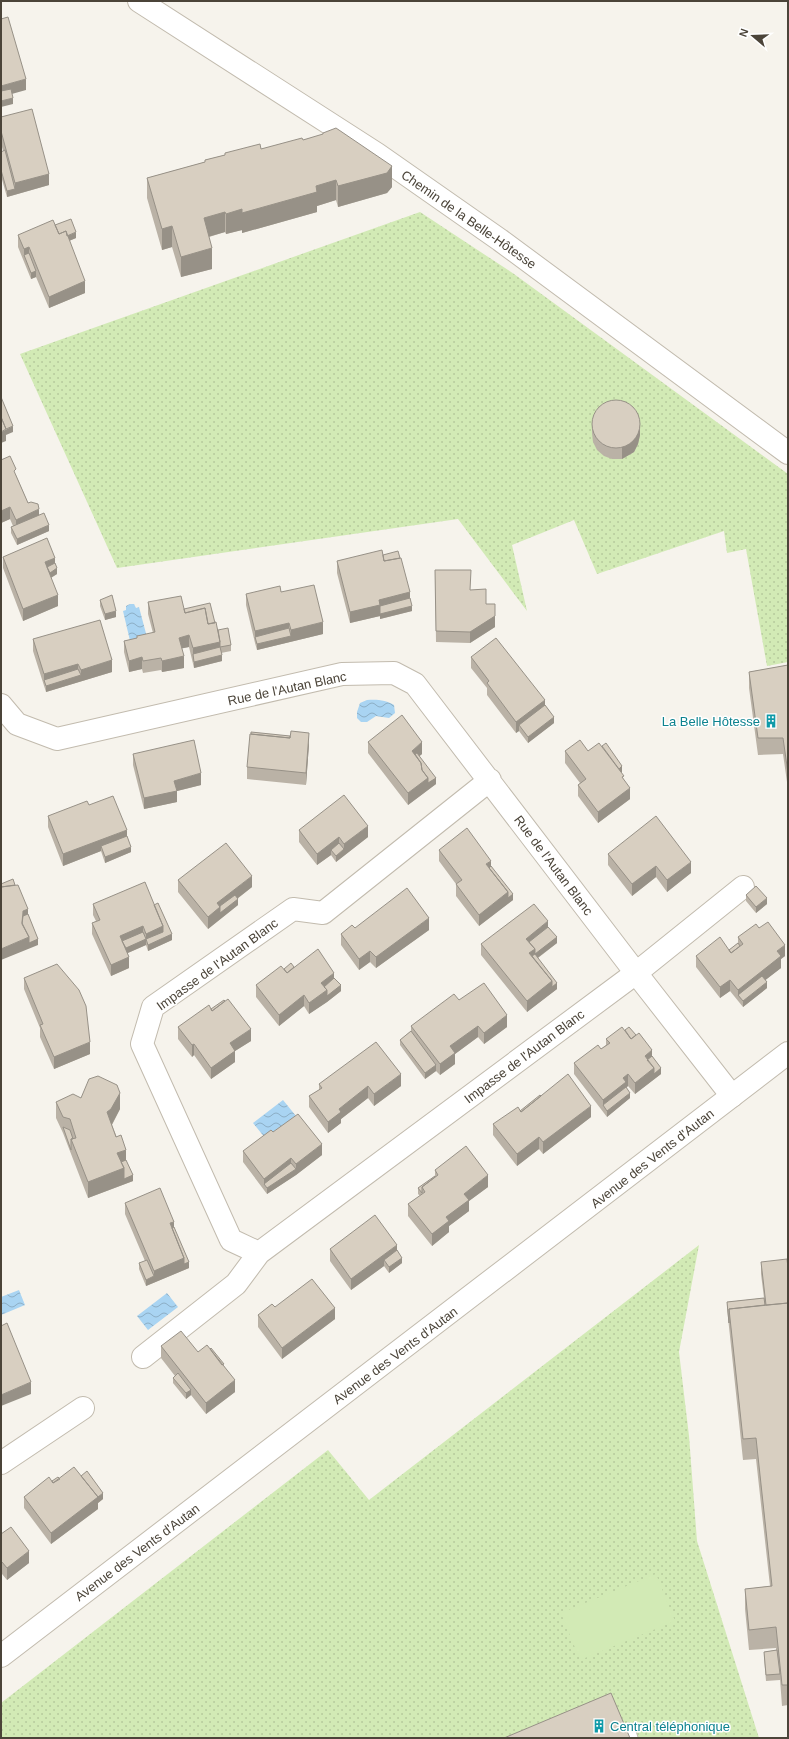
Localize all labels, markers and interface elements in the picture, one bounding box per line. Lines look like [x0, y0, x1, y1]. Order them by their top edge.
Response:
north arrow [733, 16, 773, 56]
text: N [737, 27, 751, 38]
street label: Chemin de la Belle-Hôtesse [398, 167, 539, 272]
street label: Rue de l'Autan Blanc [226, 668, 348, 708]
building icon: La Belle Hôtesse [763, 713, 779, 729]
place label: La Belle Hôtesse [662, 714, 760, 729]
street label: Rue de l'Autan Blanc [511, 812, 596, 919]
street label: Impasse de l'Autan Blanc [154, 915, 281, 1013]
street label: Impasse de l'Autan Blanc [461, 1006, 588, 1106]
street label: Avenue des Vents d'Autan [588, 1106, 717, 1211]
street label: Avenue des Vents d'Autan [330, 1304, 460, 1407]
street label: Avenue des Vents d'Autan [72, 1501, 202, 1604]
building icon: Central téléphonique [591, 1718, 607, 1734]
place label: Central téléphonique [610, 1719, 730, 1734]

